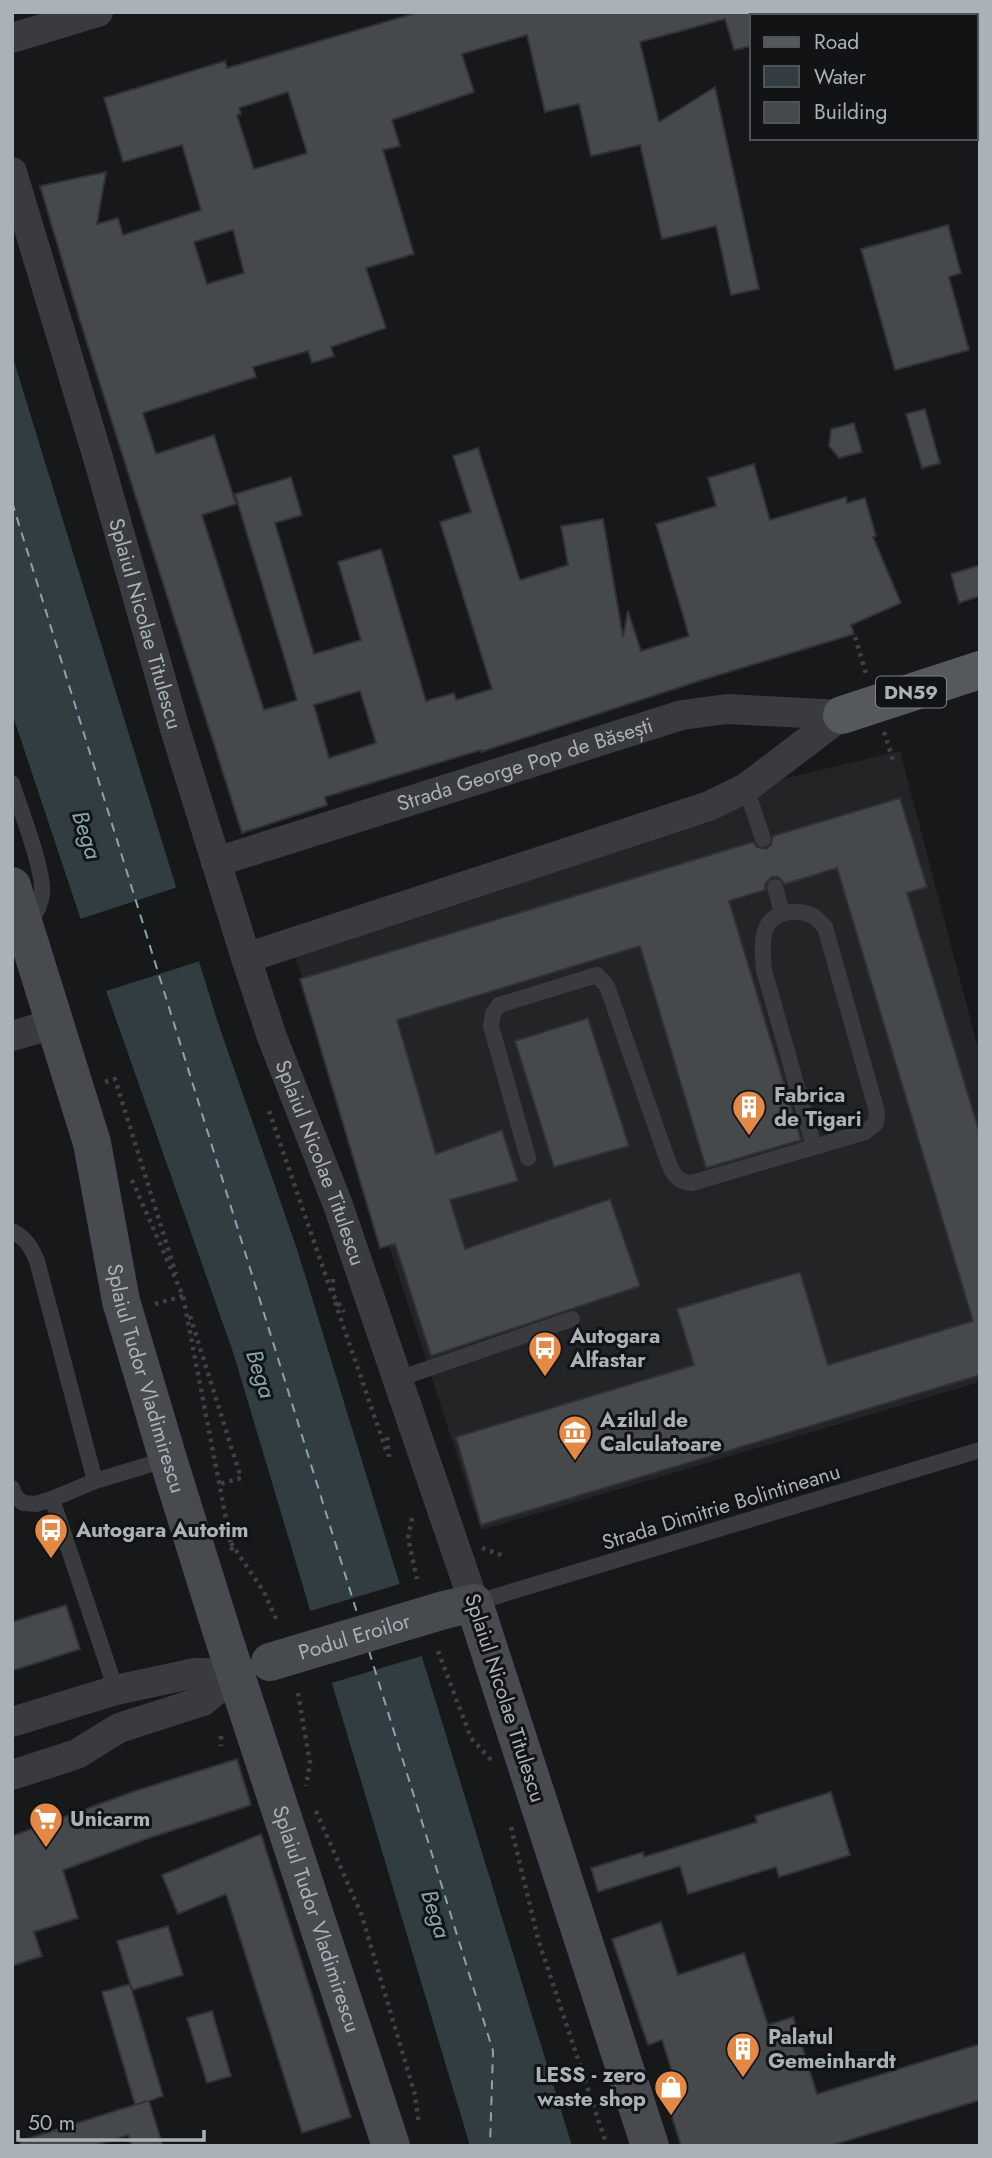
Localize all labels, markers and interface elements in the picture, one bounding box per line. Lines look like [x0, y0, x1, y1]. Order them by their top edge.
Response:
legend [750, 14, 978, 140]
text: Road [814, 27, 859, 57]
text: Water [814, 62, 867, 92]
text: Building [814, 97, 887, 127]
street label: Splaiul Nicolae Titulescu [101, 515, 189, 733]
road number: DN59 [876, 677, 946, 708]
street label: Strada George Pop de Băsești [393, 710, 657, 819]
water label: Bega [63, 806, 111, 864]
street label: Splaiul Nicolae Titulescu [267, 1055, 373, 1270]
place label: Fabrica de Tigari [774, 1080, 861, 1134]
building icon: Fabrica de Tigari [730, 1088, 768, 1137]
street label: Splaiul Tudor Vladimirescu [99, 1261, 193, 1497]
place label: Autogara Alfastar [569, 1321, 660, 1375]
bus stop icon: Autogara Alfastar [526, 1329, 564, 1378]
water label: Bega [237, 1345, 285, 1403]
place label: Azilul de Calculatoare [599, 1405, 722, 1459]
museum icon: Azilul de Calculatoare [556, 1413, 594, 1462]
street label: Strada Dimitrie Bolintineanu [598, 1456, 844, 1558]
bus stop icon: Autogara Autotim [32, 1511, 70, 1560]
place label: Autogara Autotim [75, 1515, 248, 1545]
street label: Splaiul Nicolae Titulescu [457, 1590, 553, 1806]
street label: Podul Eroilor [295, 1606, 415, 1668]
supermarket icon: Unicarm [27, 1800, 65, 1849]
street label: Splaiul Tudor Vladimirescu [265, 1802, 368, 2037]
place label: Unicarm [70, 1804, 150, 1834]
water label: Bega [412, 1885, 460, 1943]
place label: Palatul Gemeinhardt [768, 2022, 896, 2076]
building icon: Palatul Gemeinhardt [724, 2030, 762, 2079]
place label: LESS - zero waste shop [535, 2060, 646, 2114]
shop icon: LESS - zero waste shop [652, 2068, 690, 2117]
scale bar [18, 2098, 203, 2142]
text: 50 m [28, 2108, 75, 2138]

